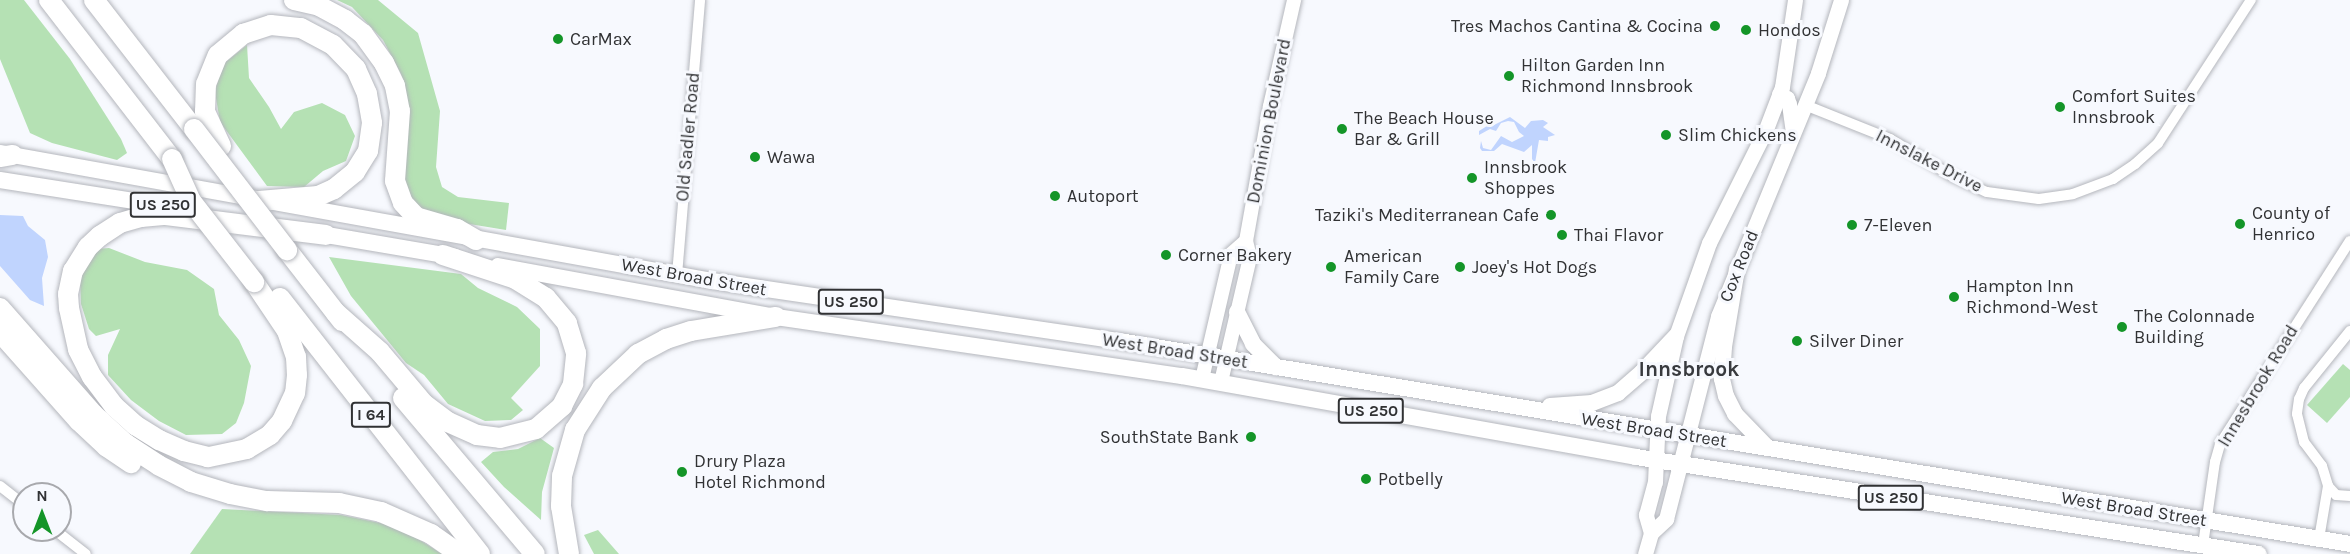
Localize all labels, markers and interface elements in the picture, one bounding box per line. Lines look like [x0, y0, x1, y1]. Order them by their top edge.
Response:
place label: Tres Machos Cantina & Cocina [1451, 15, 1703, 37]
marker: Tres Machos Cantina & Cocina [1708, 19, 1722, 33]
place label: Hondos [1758, 19, 1821, 41]
marker: Hondos [1739, 23, 1753, 37]
place label: CarMax [570, 28, 632, 50]
marker: CarMax [551, 32, 565, 46]
street label: Dominion Boulevard [1242, 37, 1296, 205]
place label: Hilton Garden Inn Richmond Innsbrook [1521, 55, 1693, 98]
marker: Hilton Garden Inn Richmond Innsbrook [1502, 69, 1516, 83]
street label: Old Sadler Road [672, 72, 704, 202]
place label: Comfort Suites Innsbrook [2072, 86, 2196, 128]
marker: Comfort Suites Innsbrook [2053, 100, 2067, 114]
place label: The Beach House Bar & Grill [1354, 108, 1494, 150]
marker: The Beach House Bar & Grill [1335, 122, 1349, 136]
place label: Slim Chickens [1678, 124, 1797, 146]
street label: Innslake Drive [1872, 125, 1986, 197]
marker: Slim Chickens [1659, 128, 1673, 142]
place label: Wawa [767, 146, 815, 168]
marker: Wawa [748, 150, 762, 164]
place label: Innsbrook Shoppes [1484, 157, 1567, 200]
marker: Innsbrook Shoppes [1465, 171, 1479, 185]
place label: Autoport [1067, 185, 1138, 207]
marker: Autoport [1048, 189, 1062, 203]
road number: US 250 [128, 192, 198, 218]
place label: County of Henrico [2252, 203, 2330, 246]
place label: Taziki's Mediterranean Cafe [1315, 204, 1539, 226]
marker: Taziki's Mediterranean Cafe [1544, 208, 1558, 222]
place label: 7-Eleven [1864, 214, 1932, 236]
marker: County of Henrico [2233, 217, 2247, 231]
marker: 7-Eleven [1845, 218, 1859, 232]
place label: Thai Flavor [1574, 224, 1663, 246]
street label: Cox Road [1715, 227, 1763, 305]
marker: Thai Flavor [1555, 228, 1569, 242]
place label: Corner Bakery [1178, 244, 1292, 266]
place label: American Family Care [1344, 246, 1439, 288]
marker: Corner Bakery [1159, 248, 1173, 262]
street label: West Broad Street [620, 254, 768, 300]
place label: Joey's Hot Dogs [1472, 256, 1597, 278]
marker: American Family Care [1322, 258, 1340, 276]
marker: Joey's Hot Dogs [1453, 260, 1467, 274]
place label: Hampton Inn Richmond-West [1966, 276, 2098, 318]
road number: US 250 [816, 289, 886, 315]
marker: Hampton Inn Richmond-West [1947, 290, 1961, 304]
place label: The Colonnade Building [2134, 306, 2255, 348]
marker: The Colonnade Building [2115, 320, 2129, 334]
street label: Innesbrook Road [2213, 321, 2303, 451]
street label: West Broad Street [1101, 329, 1249, 373]
place label: Silver Diner [1809, 330, 1903, 352]
marker: Silver Diner [1790, 334, 1804, 348]
district label: Innsbrook [1639, 356, 1739, 382]
road number: US 250 [1336, 398, 1406, 424]
road number: I 64 [350, 402, 392, 428]
street label: West Broad Street [1580, 408, 1728, 452]
place label: SouthState Bank [1100, 426, 1239, 448]
marker: SouthState Bank [1244, 430, 1258, 444]
place label: Drury Plaza Hotel Richmond [694, 451, 826, 494]
marker: Drury Plaza Hotel Richmond [675, 465, 689, 479]
place label: Potbelly [1378, 468, 1443, 490]
marker: Potbelly [1359, 472, 1373, 486]
north arrow [12, 482, 72, 542]
road number: US 250 [1856, 485, 1926, 511]
text: N [36, 486, 48, 505]
street label: West Broad Street [2060, 487, 2208, 531]

